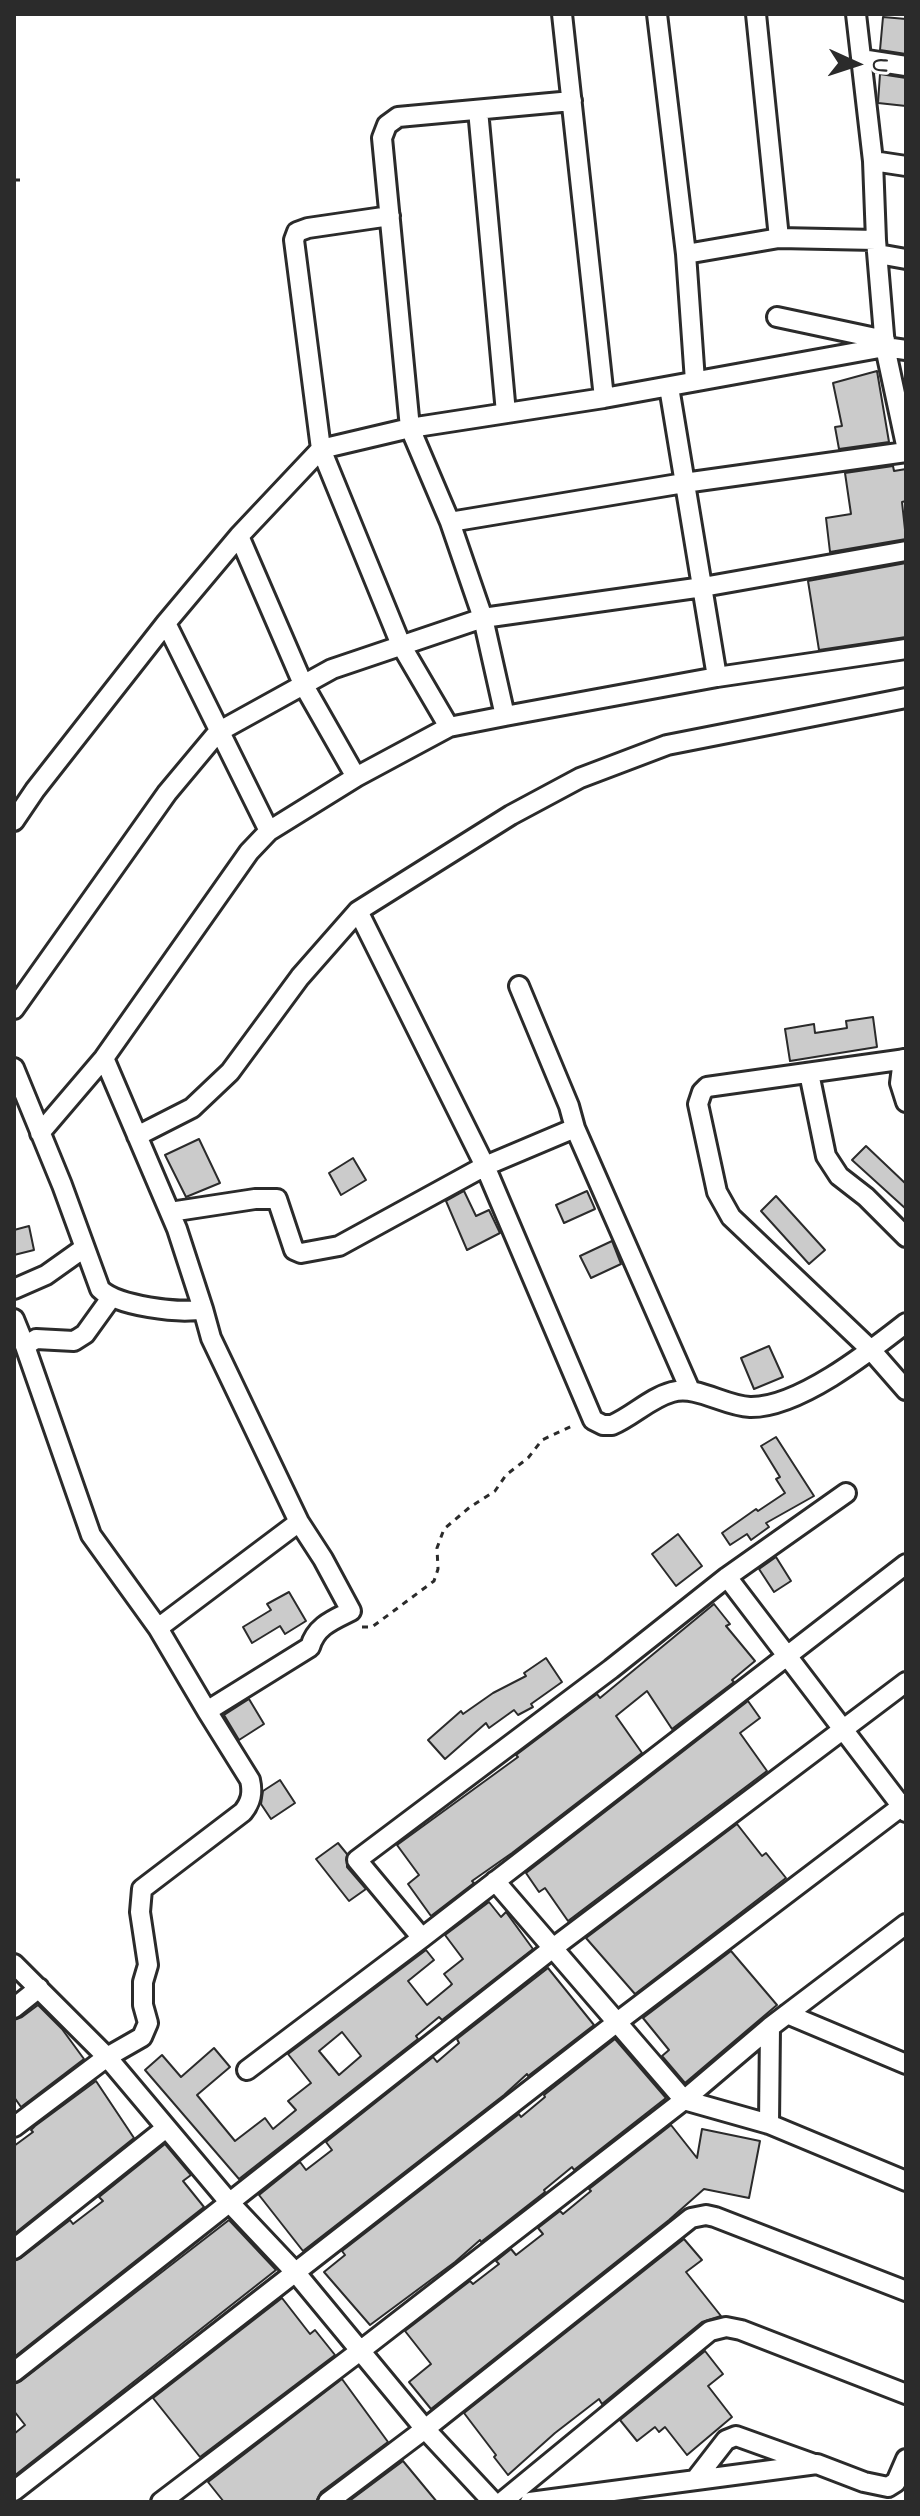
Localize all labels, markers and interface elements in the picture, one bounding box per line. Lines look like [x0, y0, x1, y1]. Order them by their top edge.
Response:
north arrow [816, 24, 896, 104]
text: U [867, 57, 893, 73]

